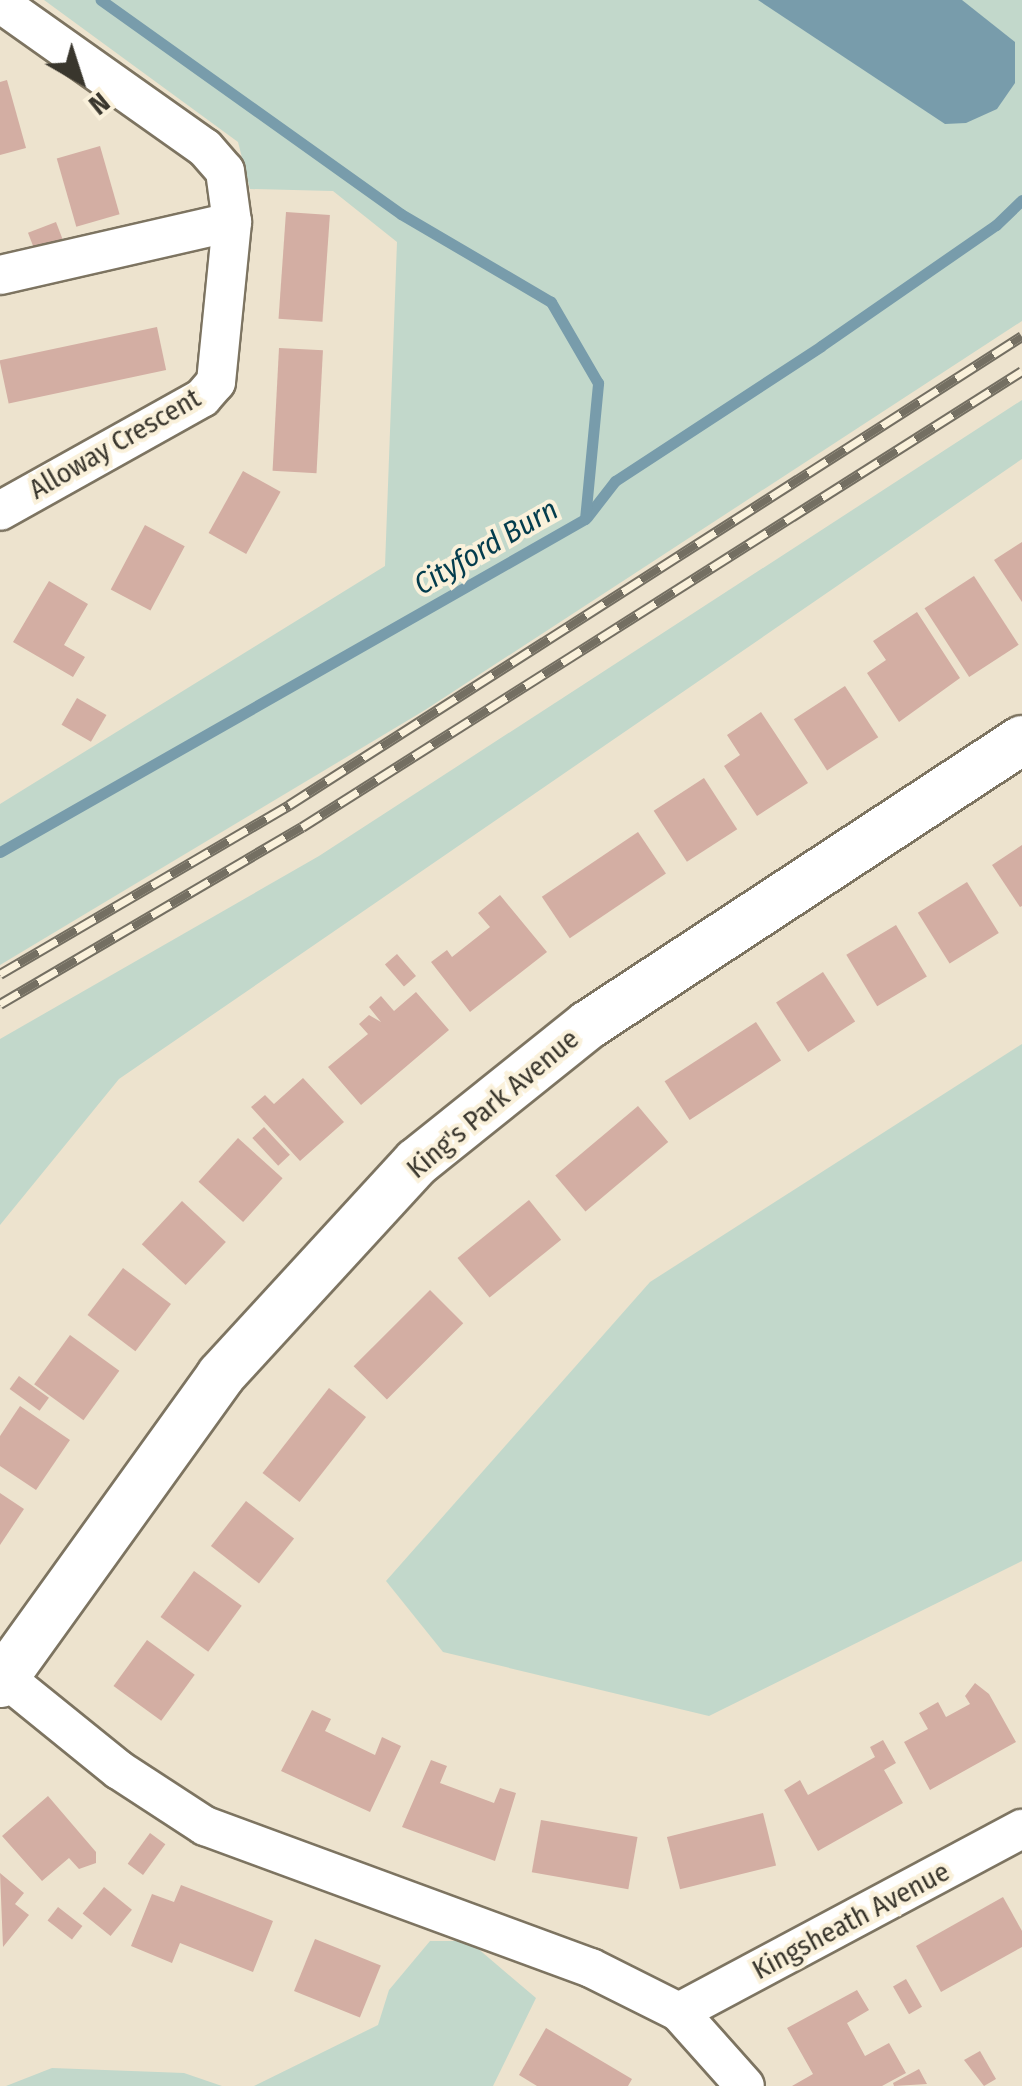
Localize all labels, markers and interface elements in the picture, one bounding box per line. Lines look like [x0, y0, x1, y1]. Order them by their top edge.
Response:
north arrow [30, 30, 130, 130]
text: N [82, 86, 116, 122]
street label: Alloway Crescent [23, 381, 207, 507]
water label: Cityford Burn [408, 491, 564, 603]
street label: King's Park Avenue [400, 1022, 586, 1186]
street label: Kingsheath Avenue [747, 1855, 955, 1987]

